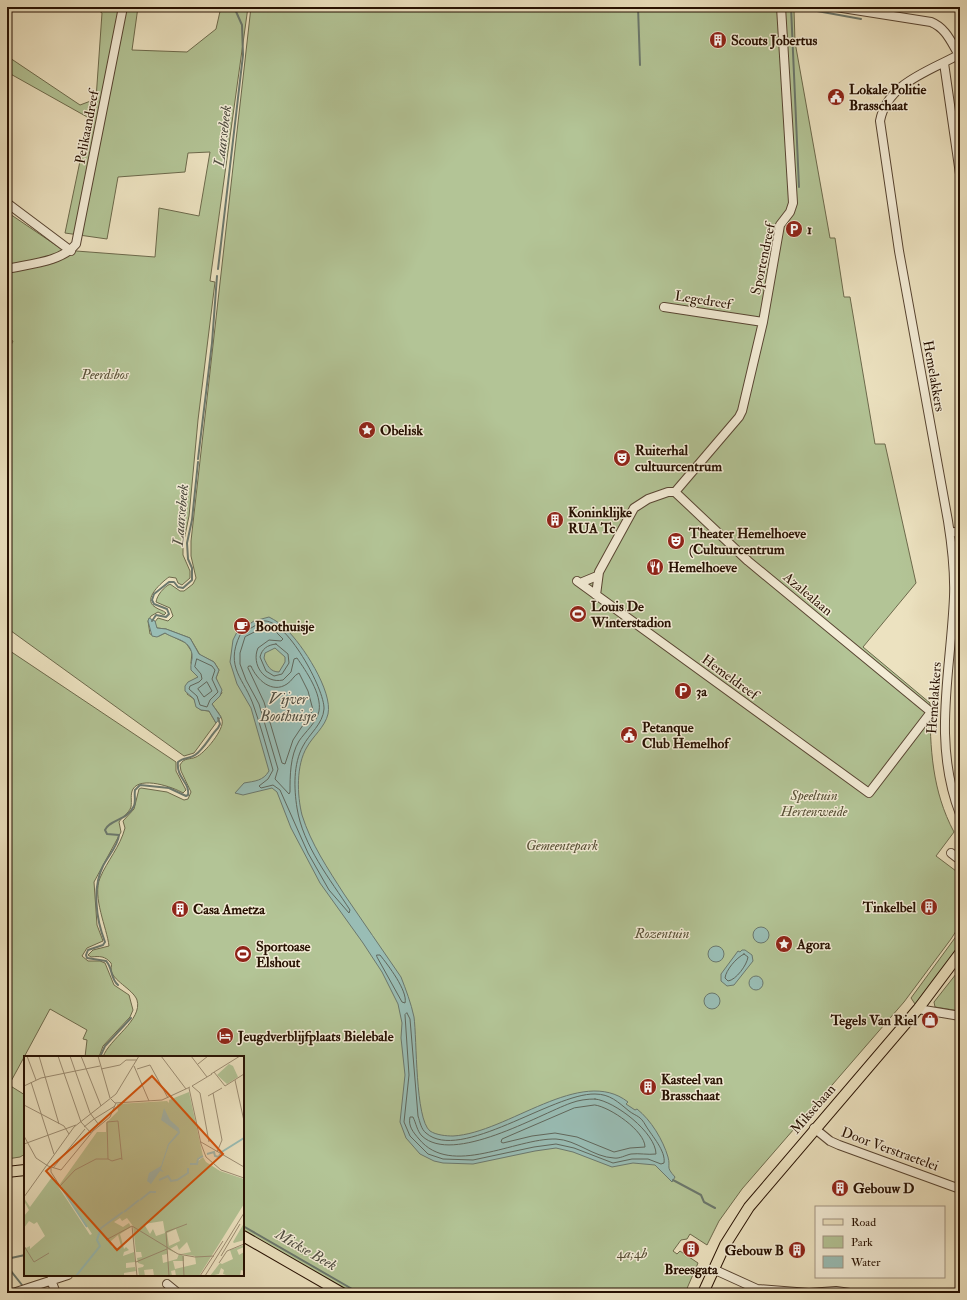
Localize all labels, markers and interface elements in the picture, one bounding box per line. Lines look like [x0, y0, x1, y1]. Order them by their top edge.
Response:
building icon: Scouts Jobertus [708, 30, 728, 50]
place label: Scouts Jobertus [731, 32, 817, 50]
place label: Lokale Politie Brasschaat [849, 81, 926, 114]
street label: Pelikaandreef [72, 86, 103, 165]
public building icon: Lokale Politie Brasschaat [826, 87, 846, 107]
water label: Laarsebeek [210, 104, 236, 169]
street label: Sportendreef [747, 219, 780, 297]
parking icon: 1 [784, 219, 804, 239]
place label: 1 [807, 221, 812, 238]
street label: Legedreef [673, 287, 735, 313]
street label: Hemelakkers [919, 339, 949, 413]
park label: Peerdsbos [80, 366, 130, 383]
place icon: Obelisk [357, 420, 377, 440]
place label: Obelisk [380, 422, 423, 439]
place label: Ruiterhal cultuurcentrum [635, 442, 722, 475]
theatre icon: Ruiterhal cultuurcentrum [612, 448, 632, 468]
water label: Laarsebeek [169, 483, 193, 548]
place label: Koninklijke RUA Tc [568, 504, 632, 537]
building icon: Koninklijke RUA Tc [545, 510, 565, 530]
place label: Theater Hemelhoeve (Cultuurcentrum [688, 525, 806, 558]
theatre icon: Theater Hemelhoeve (Cultuurcentrum [666, 531, 686, 551]
restaurant icon: Hemelhoeve [645, 557, 665, 577]
place label: Hemelhoeve [668, 559, 737, 576]
street label: Azalealaan [779, 568, 836, 619]
place label: Louis De Winterstadion [590, 598, 672, 631]
sports icon: Louis De Winterstadion [568, 604, 588, 624]
cafe icon: Boothuisje [232, 616, 252, 636]
place label: Boothuisje [255, 618, 314, 635]
street label: Hemeldreef [698, 651, 764, 705]
street label: Hemelakkers [923, 661, 945, 735]
parking icon: 3a [673, 681, 693, 701]
place label: 3a [696, 683, 708, 700]
water label: Vijver Boothuisje [259, 690, 317, 726]
place label: Petanque Club Hemelhof [642, 719, 731, 752]
public building icon: Petanque Club Hemelhof [619, 725, 639, 745]
park label: Speeltuin Hertenweide [780, 787, 848, 820]
park label: Gemeentepark [526, 837, 598, 854]
building icon: Tinkelbel [919, 897, 939, 917]
building icon: Casa Ametza [170, 899, 190, 919]
place label: Tinkelbel [862, 899, 916, 916]
place label: Casa Ametza [193, 901, 266, 918]
park label: Rozentuin [634, 925, 690, 942]
place icon: Agora [774, 934, 794, 954]
place label: Agora [796, 936, 832, 954]
place label: Sportoase Elshout [256, 938, 311, 971]
sports icon: Sportoase Elshout [233, 944, 253, 964]
shop icon: Tegels Van Riel [920, 1010, 940, 1030]
place label: Tegels Van Riel [830, 1012, 917, 1030]
hotel icon: Jeugdverblijfplaats Bielebale [215, 1026, 235, 1046]
place label: Jeugdverblijfplaats Bielebale [237, 1028, 394, 1046]
inset map [24, 1056, 244, 1276]
place label: Kasteel van Brasschaat [661, 1071, 724, 1104]
building icon: Kasteel van Brasschaat [638, 1077, 658, 1097]
street label: Miksebaan [787, 1081, 839, 1137]
street label: Door Verstraetelei [839, 1123, 941, 1175]
building icon: Gebouw D [830, 1178, 850, 1198]
place label: Gebouw D [853, 1180, 914, 1197]
legend [815, 1206, 945, 1278]
text: Road [851, 1215, 876, 1230]
water label: Mickse Beek [271, 1224, 340, 1275]
text: Park [851, 1235, 873, 1250]
building icon: Breesgata [681, 1239, 701, 1259]
building icon: Gebouw B [787, 1240, 807, 1260]
place label: Gebouw B [725, 1242, 784, 1259]
park label: 4a;4b [617, 1245, 647, 1262]
text: Water [850, 1255, 881, 1270]
place label: Breesgata [664, 1261, 719, 1279]

